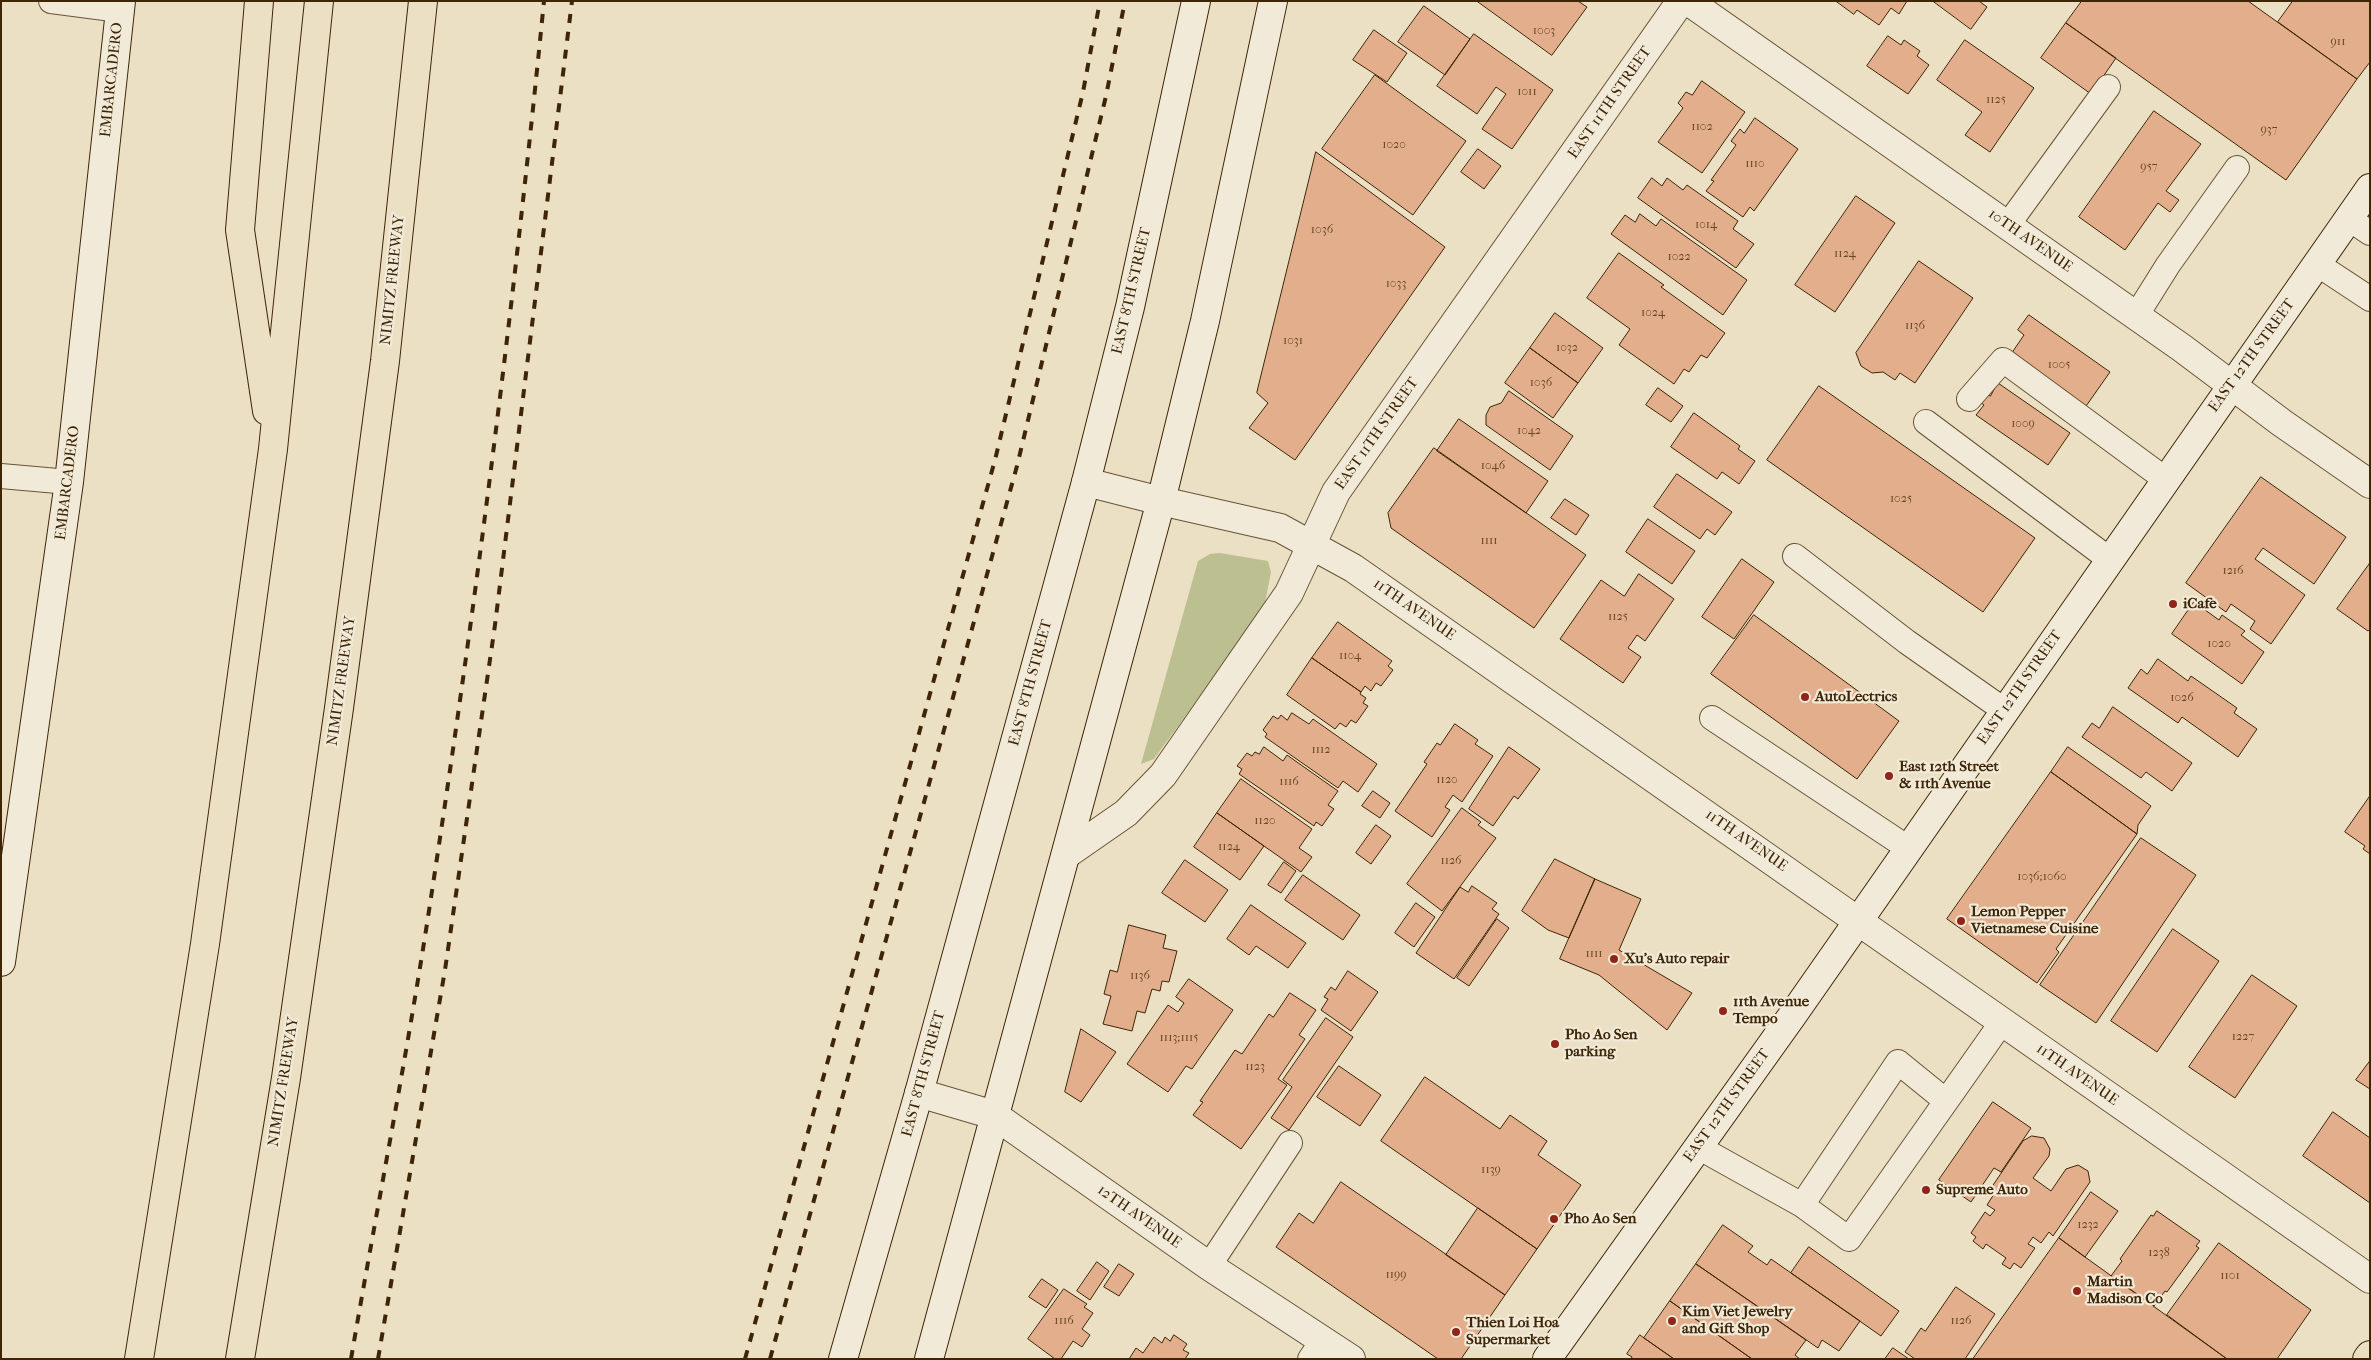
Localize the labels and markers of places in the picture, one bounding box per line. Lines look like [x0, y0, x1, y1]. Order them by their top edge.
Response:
place label: iCafe [2183, 595, 2217, 613]
marker: iCafe [2167, 598, 2179, 610]
place label: AutoLectrics [1815, 688, 1897, 706]
marker: AutoLectrics [1799, 691, 1811, 703]
place label: East 12th Street & 11th Avenue [1899, 758, 1999, 793]
marker: East 12th Street & 11th Avenue [1883, 770, 1895, 782]
place label: Lemon Pepper Vietnamese Cuisine [1971, 903, 2099, 938]
marker: Lemon Pepper Vietnamese Cuisine [1955, 915, 1967, 927]
place label: Xu's Auto repair [1624, 950, 1729, 968]
marker: Xu's Auto repair [1608, 953, 1620, 965]
place label: 11th Avenue Tempo [1733, 993, 1809, 1028]
marker: 11th Avenue Tempo [1717, 1005, 1729, 1017]
place label: Pho Ao Sen parking [1565, 1026, 1638, 1061]
marker: Pho Ao Sen parking [1549, 1038, 1561, 1050]
place label: Supreme Auto [1936, 1181, 2028, 1199]
marker: Supreme Auto [1920, 1184, 1932, 1196]
place label: Pho Ao Sen [1564, 1210, 1637, 1228]
marker: Pho Ao Sen [1548, 1213, 1560, 1225]
place label: Martin Madison Co [2087, 1273, 2163, 1308]
marker: Martin Madison Co [2071, 1285, 2083, 1297]
place label: Kim Viet Jewelry and Gift Shop [1682, 1303, 1792, 1338]
place label: Thien Loi Hoa Supermarket [1466, 1314, 1559, 1349]
marker: Kim Viet Jewelry and Gift Shop [1666, 1315, 1678, 1327]
marker: Thien Loi Hoa Supermarket [1450, 1326, 1462, 1338]

